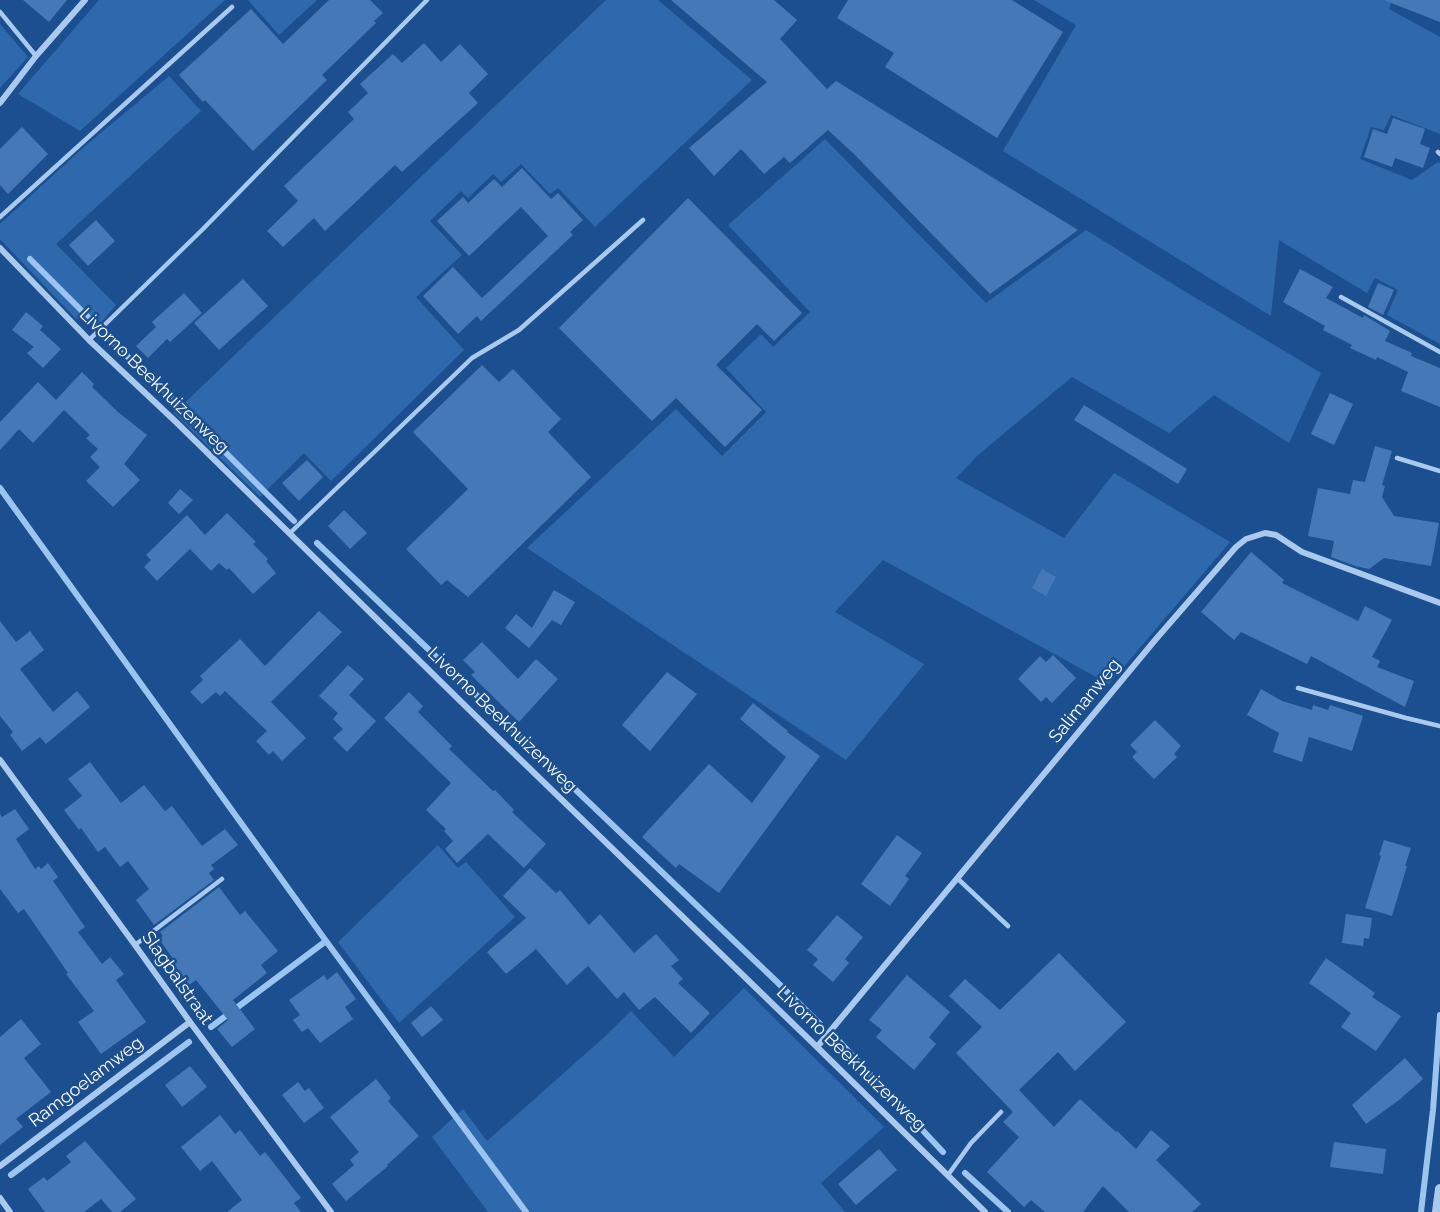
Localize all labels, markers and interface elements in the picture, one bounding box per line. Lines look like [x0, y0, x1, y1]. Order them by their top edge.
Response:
street label: Livorno Beekhuizenweg [75, 304, 233, 458]
street label: Livorno Beekhuizenweg [423, 643, 581, 797]
street label: Salimanweg [1044, 654, 1126, 748]
street label: Slagbalstraat [137, 927, 217, 1029]
street label: Livorno Beekhuizenweg [772, 982, 930, 1136]
street label: Ramgoelamweg [25, 1032, 147, 1132]

